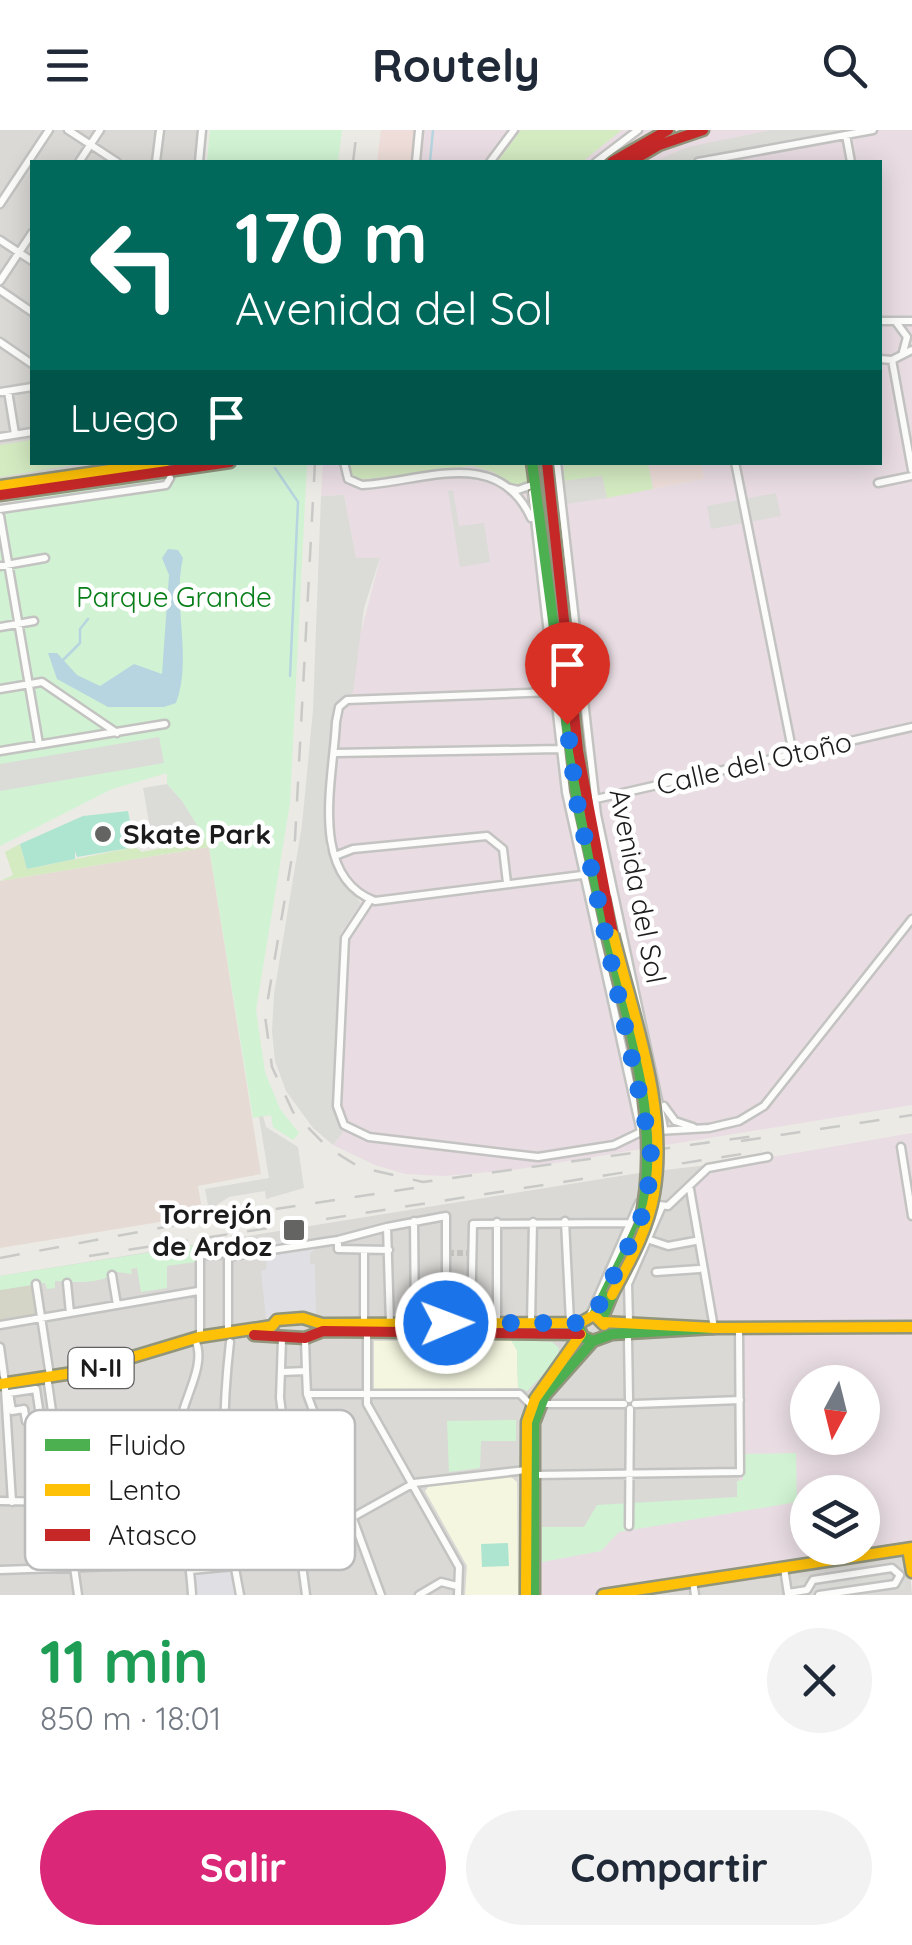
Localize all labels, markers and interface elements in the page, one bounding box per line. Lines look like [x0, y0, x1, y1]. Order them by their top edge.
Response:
text: Routely [372, 37, 540, 93]
icon: menu [40, 38, 95, 93]
icon: search [817, 38, 872, 93]
text: 170 m [235, 193, 428, 281]
icon: left [70, 200, 200, 330]
text: Avenida del Sol [235, 280, 552, 336]
icon: arrive [199, 390, 254, 445]
text: Luego [70, 394, 179, 442]
park label: Parque Grande [76, 579, 272, 614]
pin [525, 622, 610, 725]
icon: arrive [540, 637, 595, 692]
street label: Calle del Otoño [653, 723, 855, 802]
street label: Avenida del Sol [602, 786, 675, 986]
place label: Skate Park [123, 816, 271, 851]
marker: Skate Park [92, 823, 114, 845]
place label: Torrejón de Ardoz [152, 1196, 272, 1263]
marker: Torrejón de Ardoz [281, 1217, 307, 1243]
position arrow [394, 1271, 498, 1375]
road number: N-II [68, 1348, 134, 1388]
north arrow [790, 1365, 880, 1455]
map controls [790, 1365, 880, 1565]
legend [25, 1410, 355, 1570]
text: Fluido [108, 1427, 186, 1462]
text: Lento [108, 1472, 181, 1507]
button: layers [790, 1475, 880, 1565]
text: Atasco [108, 1517, 197, 1552]
text: 11 min [40, 1623, 209, 1698]
button: close [767, 1628, 872, 1733]
text: 850 m · 18:01 [40, 1698, 221, 1738]
button: Salir [40, 1810, 446, 1925]
button: Compartir [466, 1810, 872, 1925]

